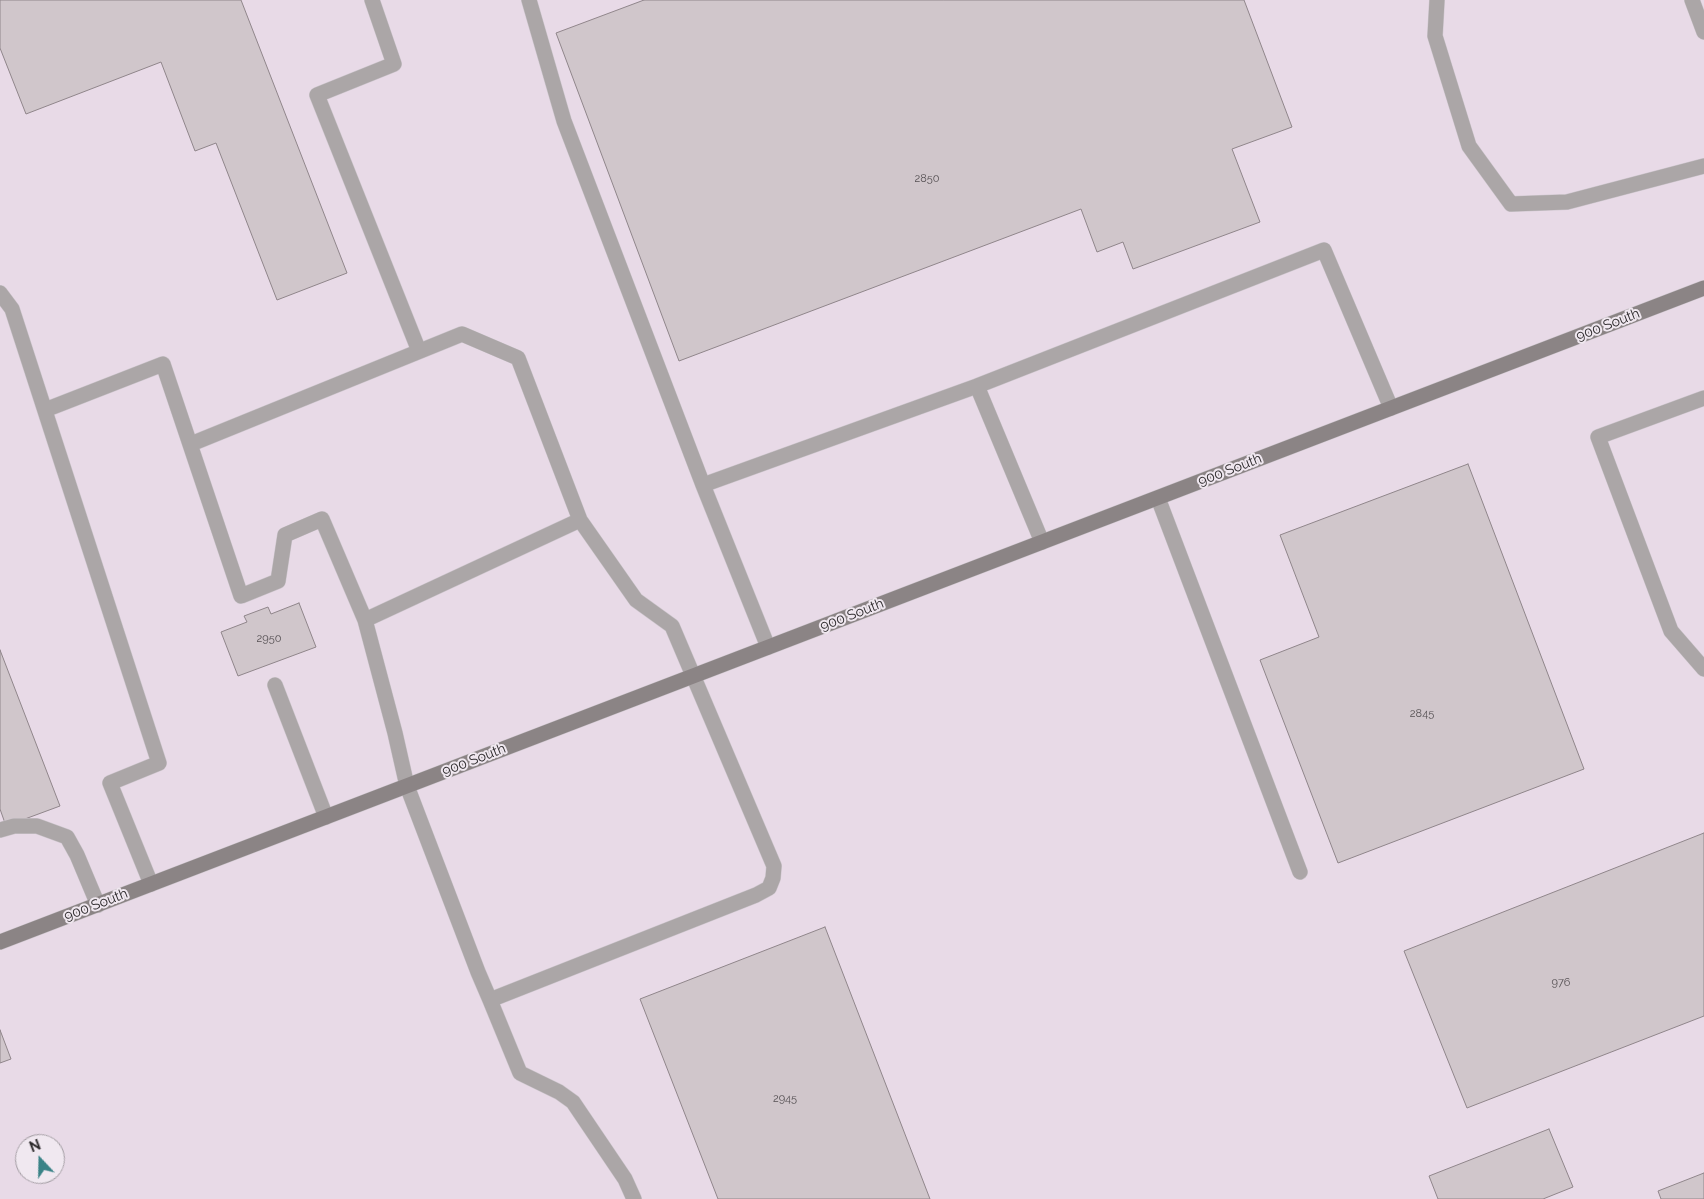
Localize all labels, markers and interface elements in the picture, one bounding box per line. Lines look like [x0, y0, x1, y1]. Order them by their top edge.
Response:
house number: 2850 [915, 172, 939, 186]
street label: 900 South [1574, 305, 1642, 345]
street label: 900 South [1196, 450, 1264, 490]
street label: 900 South [818, 595, 886, 635]
house number: 2950 [257, 632, 281, 646]
house number: 2845 [1410, 707, 1434, 721]
street label: 900 South [440, 740, 508, 780]
street label: 900 South [62, 885, 130, 925]
house number: 976 [1552, 976, 1570, 990]
house number: 2945 [773, 1092, 797, 1106]
north arrow [15, 1134, 65, 1184]
text: N [27, 1137, 43, 1155]

